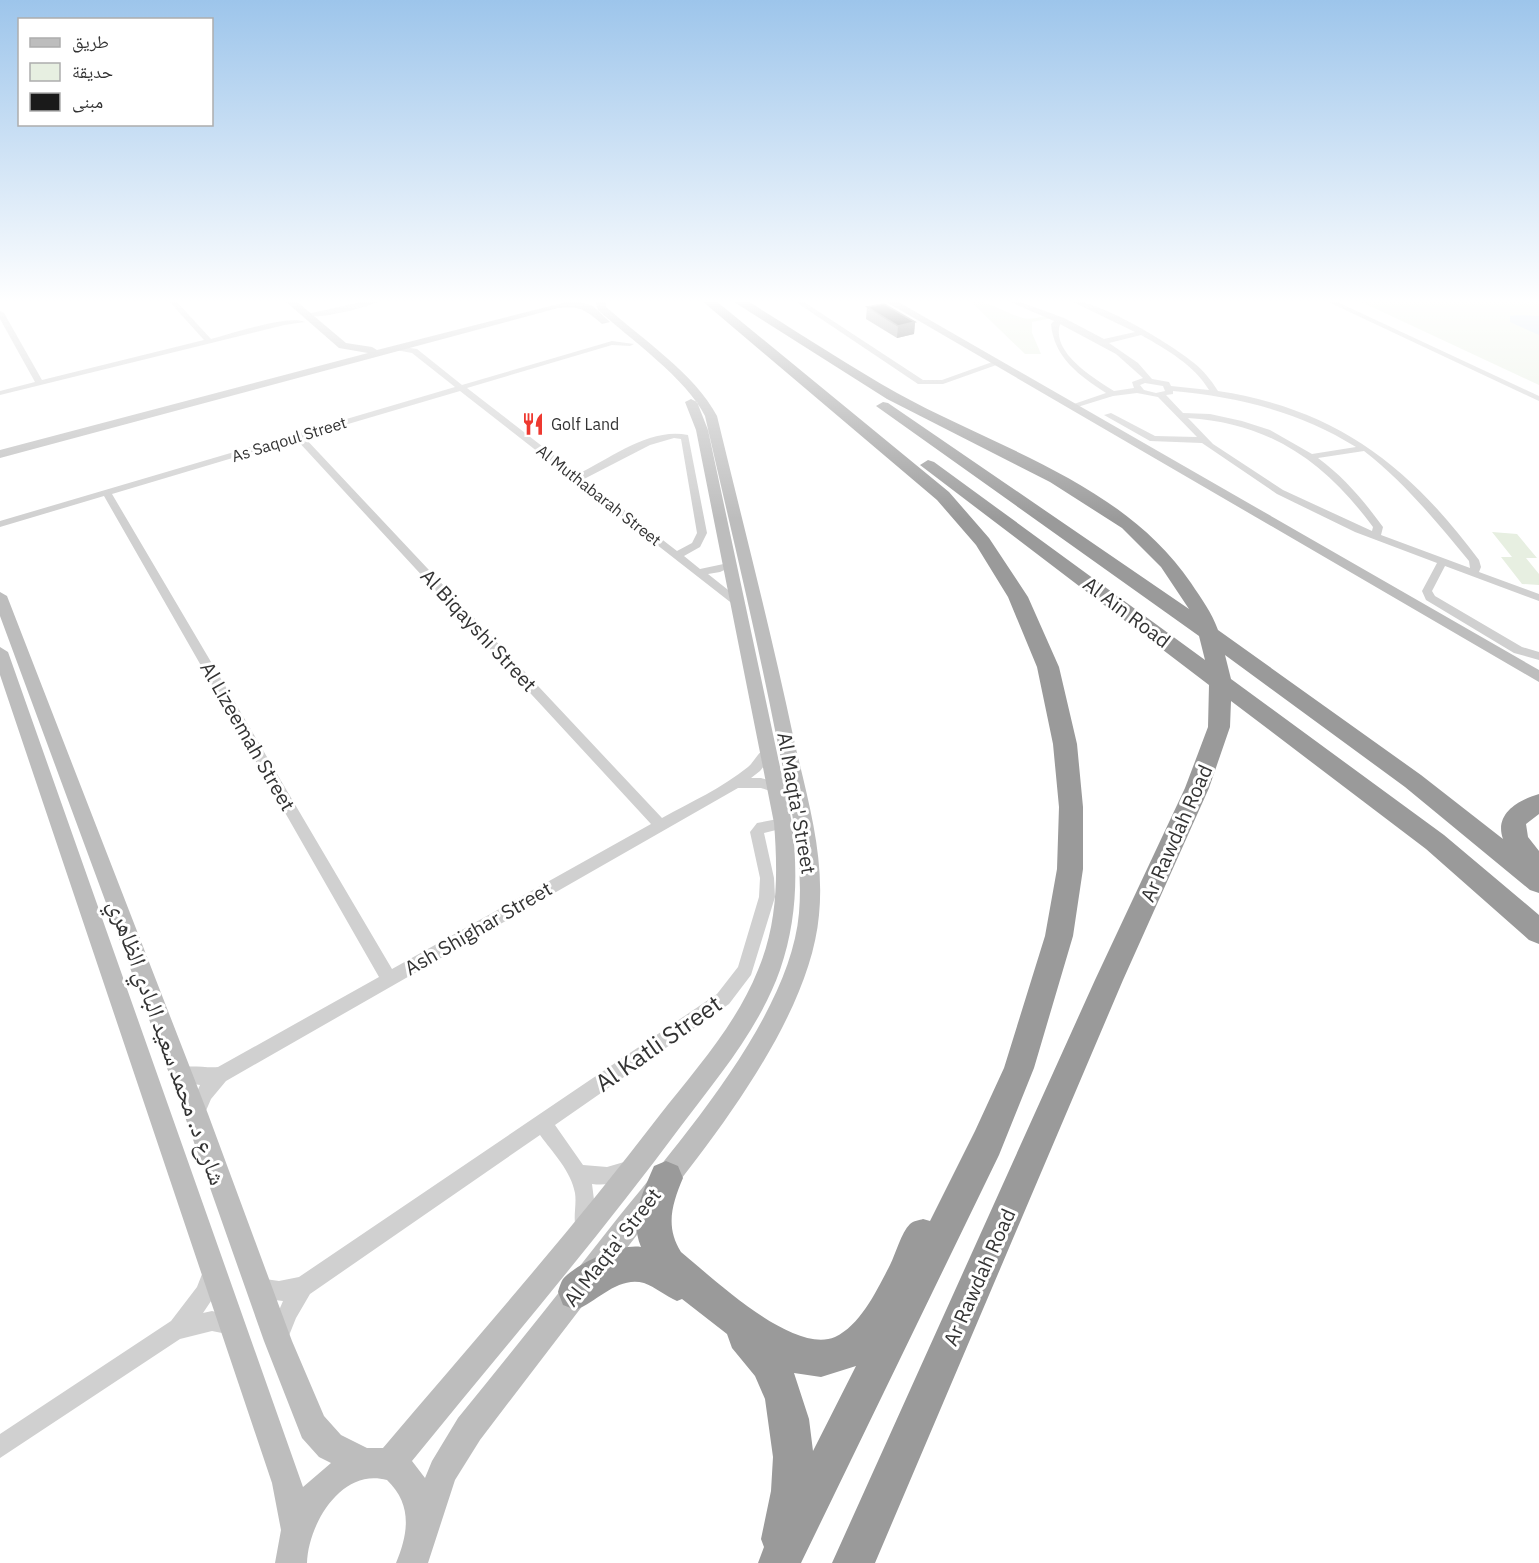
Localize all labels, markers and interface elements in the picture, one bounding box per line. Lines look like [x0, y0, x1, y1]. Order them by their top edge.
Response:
legend [18, 18, 213, 126]
text: طريق [72, 30, 109, 53]
text: حديقة [72, 60, 113, 83]
text: مبنى [72, 90, 103, 113]
restaurant icon: Golf Land [520, 411, 546, 437]
street label: As Saqoul Street [229, 412, 349, 466]
place label: Golf Land [551, 414, 619, 434]
street label: Al Muthabarah Street [533, 440, 665, 550]
street label: Al Biqayshi Street [415, 563, 543, 697]
street label: Al Ain Road [1078, 570, 1176, 654]
street label: Al Lizeemah Street [194, 656, 302, 816]
street label: Al Maqta' Street [771, 730, 823, 876]
street label: Ar Rawdah Road [1134, 760, 1218, 906]
street label: Ash Shighar Street [399, 875, 557, 981]
street label: شارع د. محمد سعيد البادي الظاهري [98, 895, 235, 1191]
street label: Al Katli Street [588, 988, 728, 1098]
street label: Al Maqta' Street [557, 1182, 667, 1312]
street label: Ar Rawdah Road [937, 1204, 1021, 1350]

